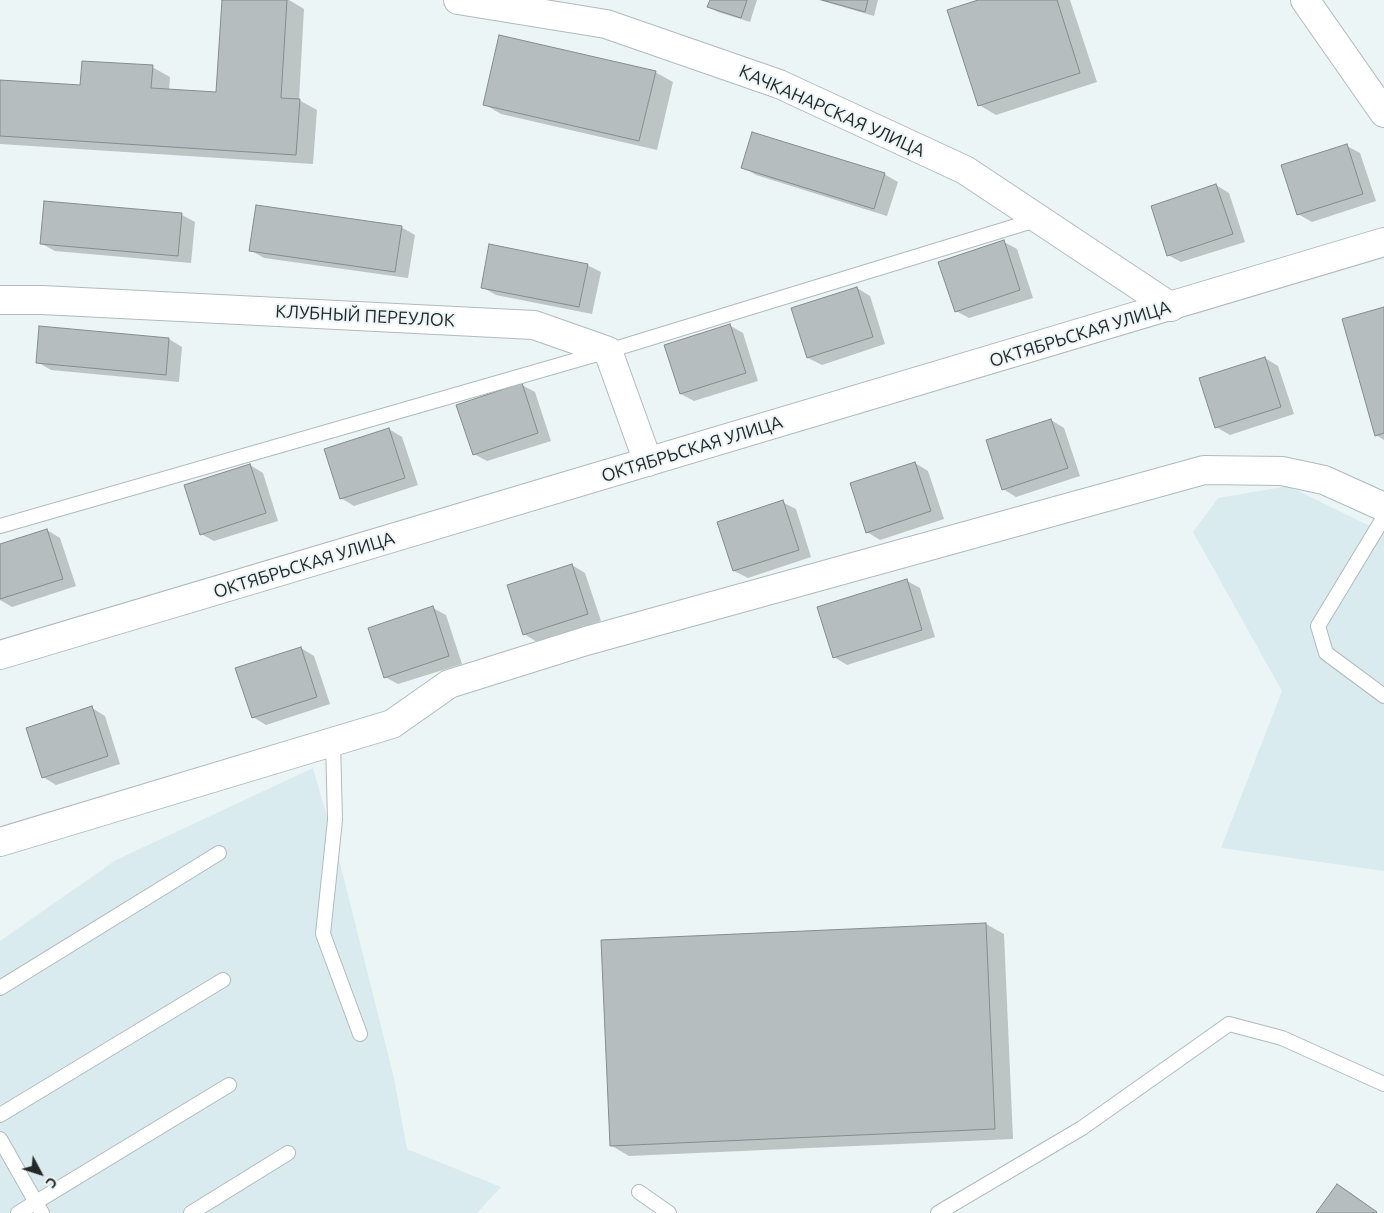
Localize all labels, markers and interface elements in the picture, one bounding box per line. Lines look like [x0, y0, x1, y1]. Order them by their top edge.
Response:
street label: КАЧКАНАРСКАЯ УЛИЦА [736, 60, 928, 162]
street label: ОКТЯБРЬСКАЯ УЛИЦА [987, 296, 1173, 372]
street label: КЛУБНЫЙ ПЕРЕУЛОК [275, 301, 455, 331]
street label: ОКТЯБРЬСКАЯ УЛИЦА [599, 411, 785, 487]
street label: ОКТЯБРЬСКАЯ УЛИЦА [211, 527, 397, 603]
north arrow [15, 1148, 65, 1198]
text: С [42, 1174, 61, 1191]

